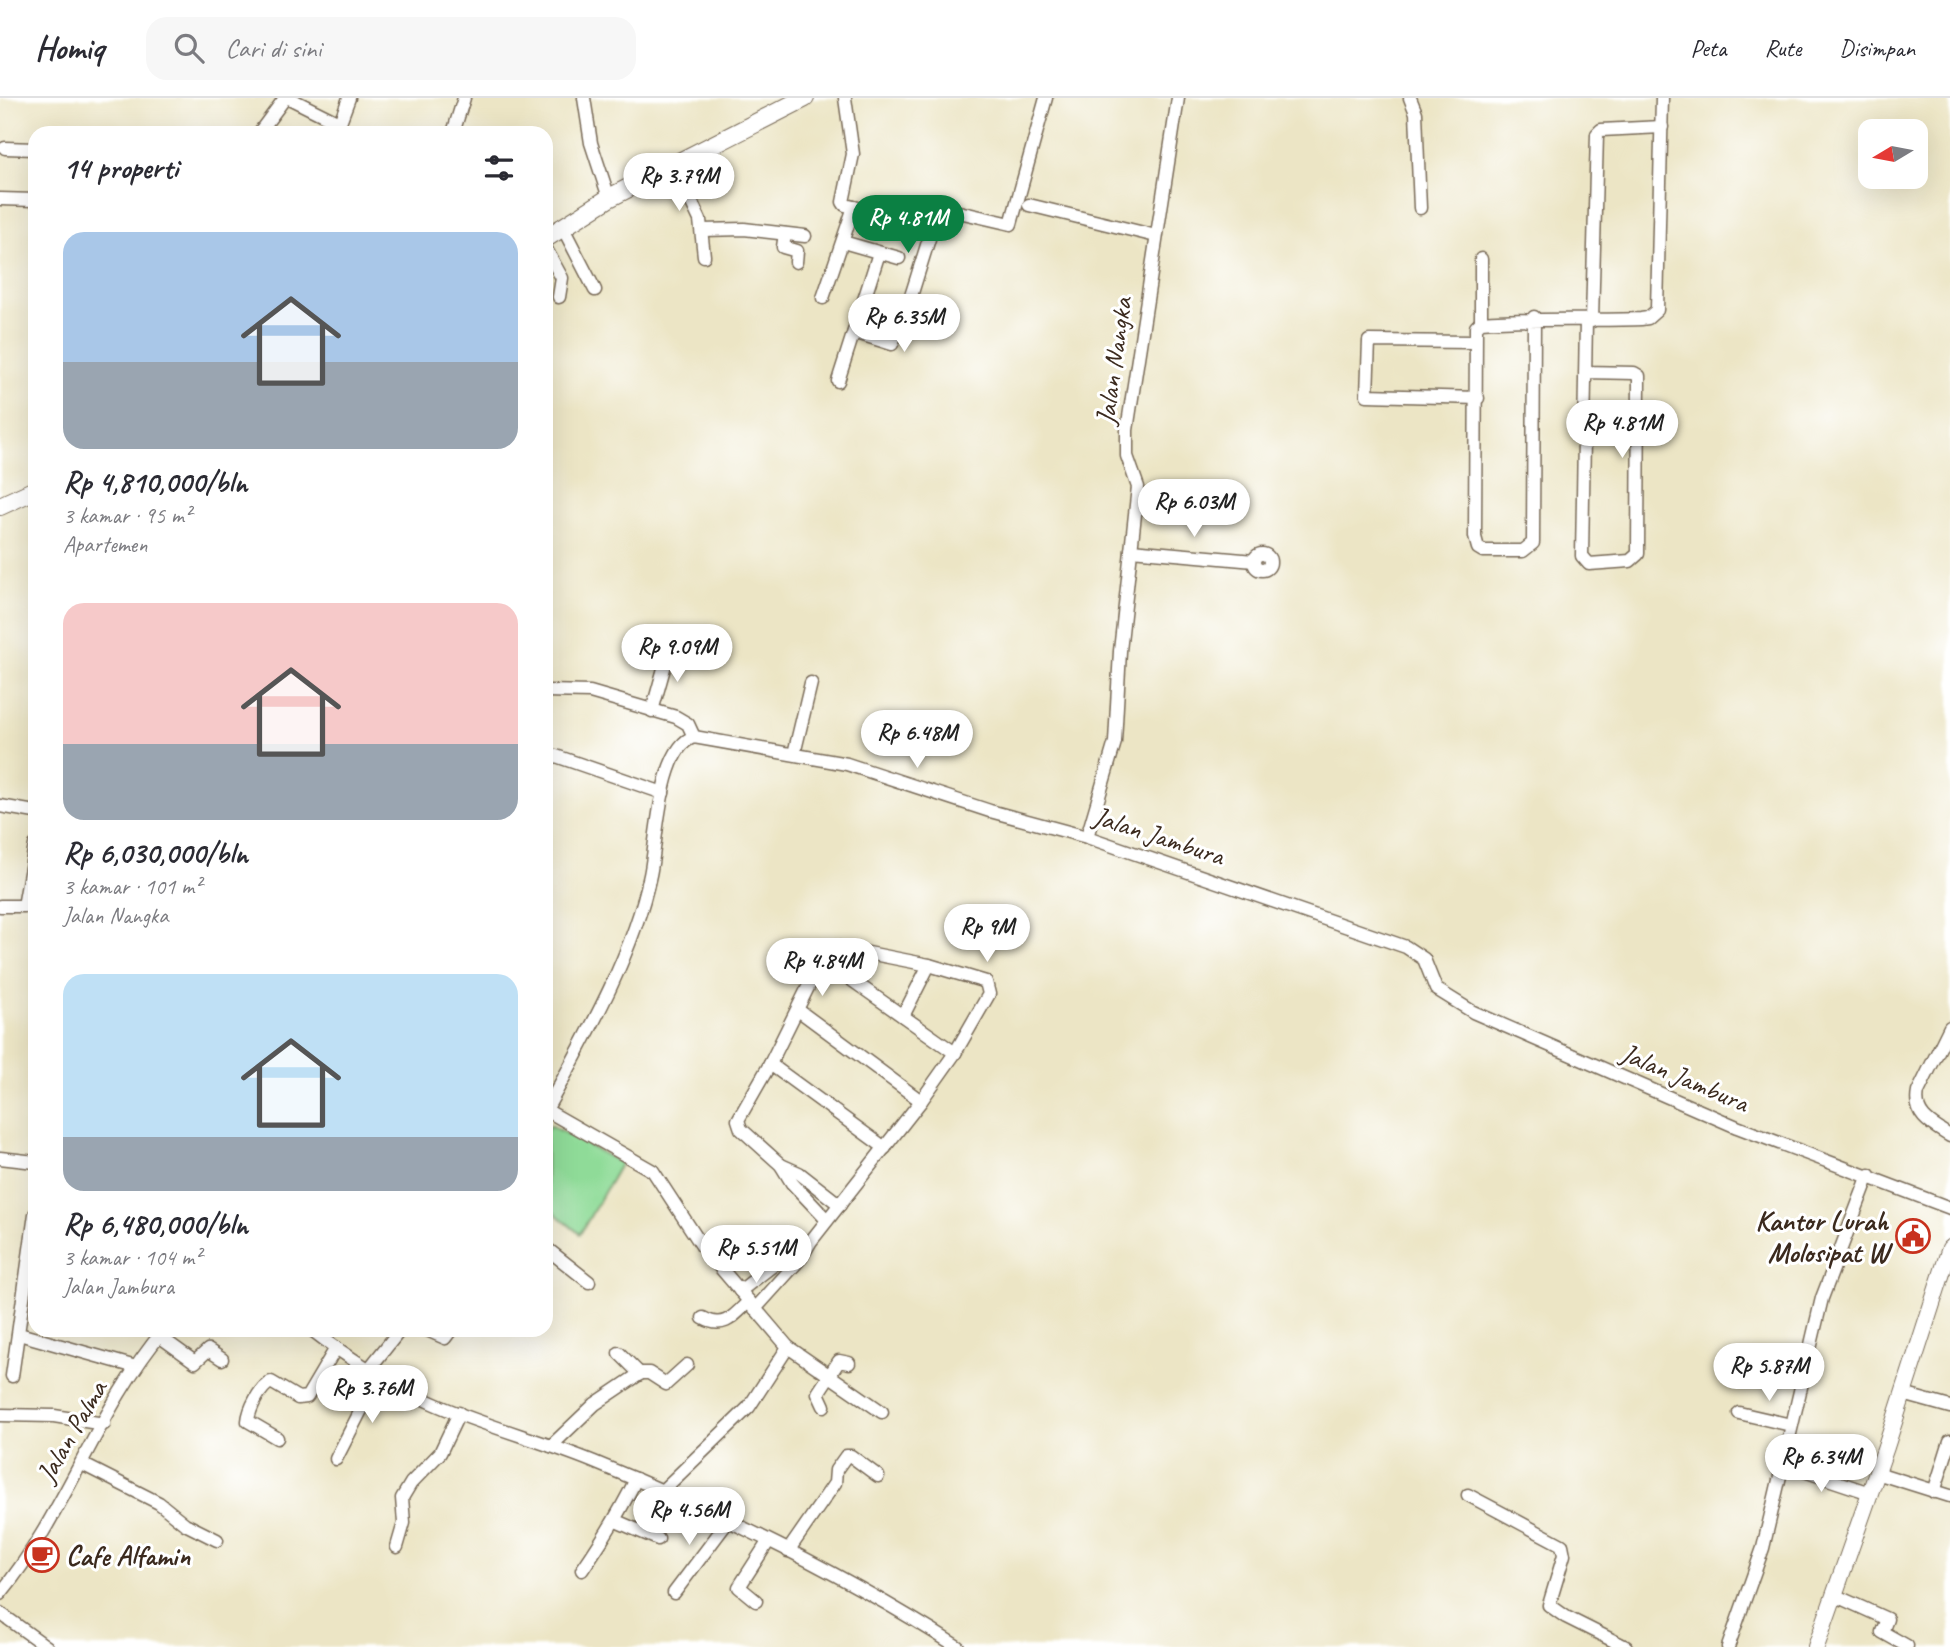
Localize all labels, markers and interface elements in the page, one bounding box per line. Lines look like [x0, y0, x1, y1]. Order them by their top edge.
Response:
search box [146, 17, 636, 80]
text: Homiq [35, 27, 104, 69]
icon: search [170, 29, 208, 67]
text: Cari di sini [226, 32, 321, 65]
text: Peta [1690, 33, 1726, 63]
text: Rute [1764, 33, 1801, 63]
text: Disimpan [1839, 33, 1915, 63]
north arrow [1858, 119, 1928, 189]
map controls [1858, 119, 1928, 189]
text: 14 properti [63, 149, 178, 187]
icon: filters [480, 149, 518, 187]
pin: Rp 3.79M [607, 153, 751, 213]
text: Rp 3.79M [639, 161, 719, 190]
pin: Rp 4.81M [836, 195, 980, 255]
text: Rp 4.81M [868, 203, 948, 232]
icon: home [228, 278, 354, 404]
street label: Jalan Nangka [1087, 293, 1140, 429]
pin: Rp 6.35M [832, 294, 976, 354]
text: Rp 6.35M [864, 302, 944, 331]
pin: Rp 4.81M [1550, 400, 1694, 460]
text: Rp 4.81M [1582, 408, 1662, 437]
text: Rp 4,810,000/bln [63, 463, 247, 501]
pin: Rp 6.03M [1122, 480, 1266, 539]
text: Rp 6.03M [1154, 487, 1234, 516]
text: 3 kamar · 95 m² [63, 501, 191, 530]
text: Apartemen [63, 530, 147, 559]
pin: Rp 9.09M [605, 624, 749, 684]
text: Rp 9.09M [637, 632, 717, 661]
icon: home [228, 649, 354, 775]
pin: Rp 6.48M [845, 710, 989, 770]
text: Rp 6.48M [877, 718, 957, 747]
street label: Jalan Jambura [1087, 797, 1230, 874]
text: Rp 6,030,000/bln [63, 834, 248, 872]
text: 3 kamar · 101 m² [63, 872, 201, 901]
text: Jalan Nangka [63, 901, 168, 930]
pin: Rp 9M [938, 904, 1036, 964]
text: Rp 9M [960, 912, 1014, 941]
pin: Rp 4.84M [750, 939, 894, 998]
text: Rp 4.84M [782, 946, 862, 975]
icon: home [228, 1020, 354, 1146]
street label: Jalan Jambura [1614, 1034, 1755, 1121]
place label: Kantor Lurah Molosipat W [1756, 1203, 1894, 1270]
text: Rp 6,480,000/bln [63, 1205, 248, 1243]
public building icon: Kantor Lurah Molosipat W [1894, 1217, 1932, 1255]
pin: Rp 5.51M [684, 1226, 828, 1285]
text: Rp 5.51M [717, 1233, 795, 1262]
text: 3 kamar · 104 m² [63, 1243, 201, 1272]
text: Jalan Jambura [63, 1272, 174, 1301]
pin: Rp 5.87M [1697, 1344, 1841, 1403]
text: Rp 5.87M [1729, 1351, 1809, 1380]
pin: Rp 3.76M [300, 1366, 444, 1425]
street label: Jalan Palma [27, 1373, 115, 1490]
text: Rp 3.76M [332, 1373, 412, 1402]
pin: Rp 6.34M [1749, 1434, 1893, 1494]
text: Rp 6.34M [1781, 1442, 1861, 1471]
pin: Rp 4.56M [617, 1488, 761, 1547]
text: Rp 4.56M [649, 1495, 729, 1524]
cafe icon: Cafe Alfamin [23, 1536, 61, 1574]
place label: Cafe Alfamin [66, 1538, 191, 1573]

